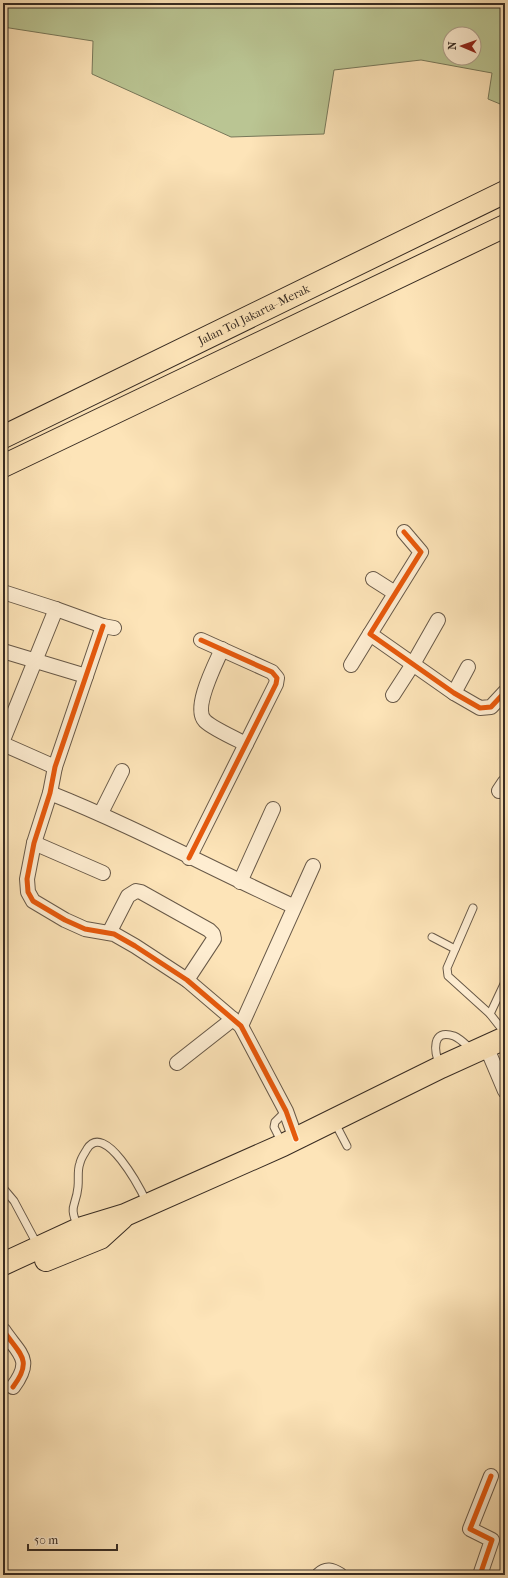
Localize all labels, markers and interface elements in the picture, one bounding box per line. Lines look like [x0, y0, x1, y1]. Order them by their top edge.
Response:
north arrow [442, 26, 482, 66]
text: N [446, 41, 459, 50]
street label: Jalan Tol Jakarta–Merak [195, 281, 313, 348]
scale bar [28, 1526, 117, 1552]
text: 50 m [34, 1533, 58, 1547]

